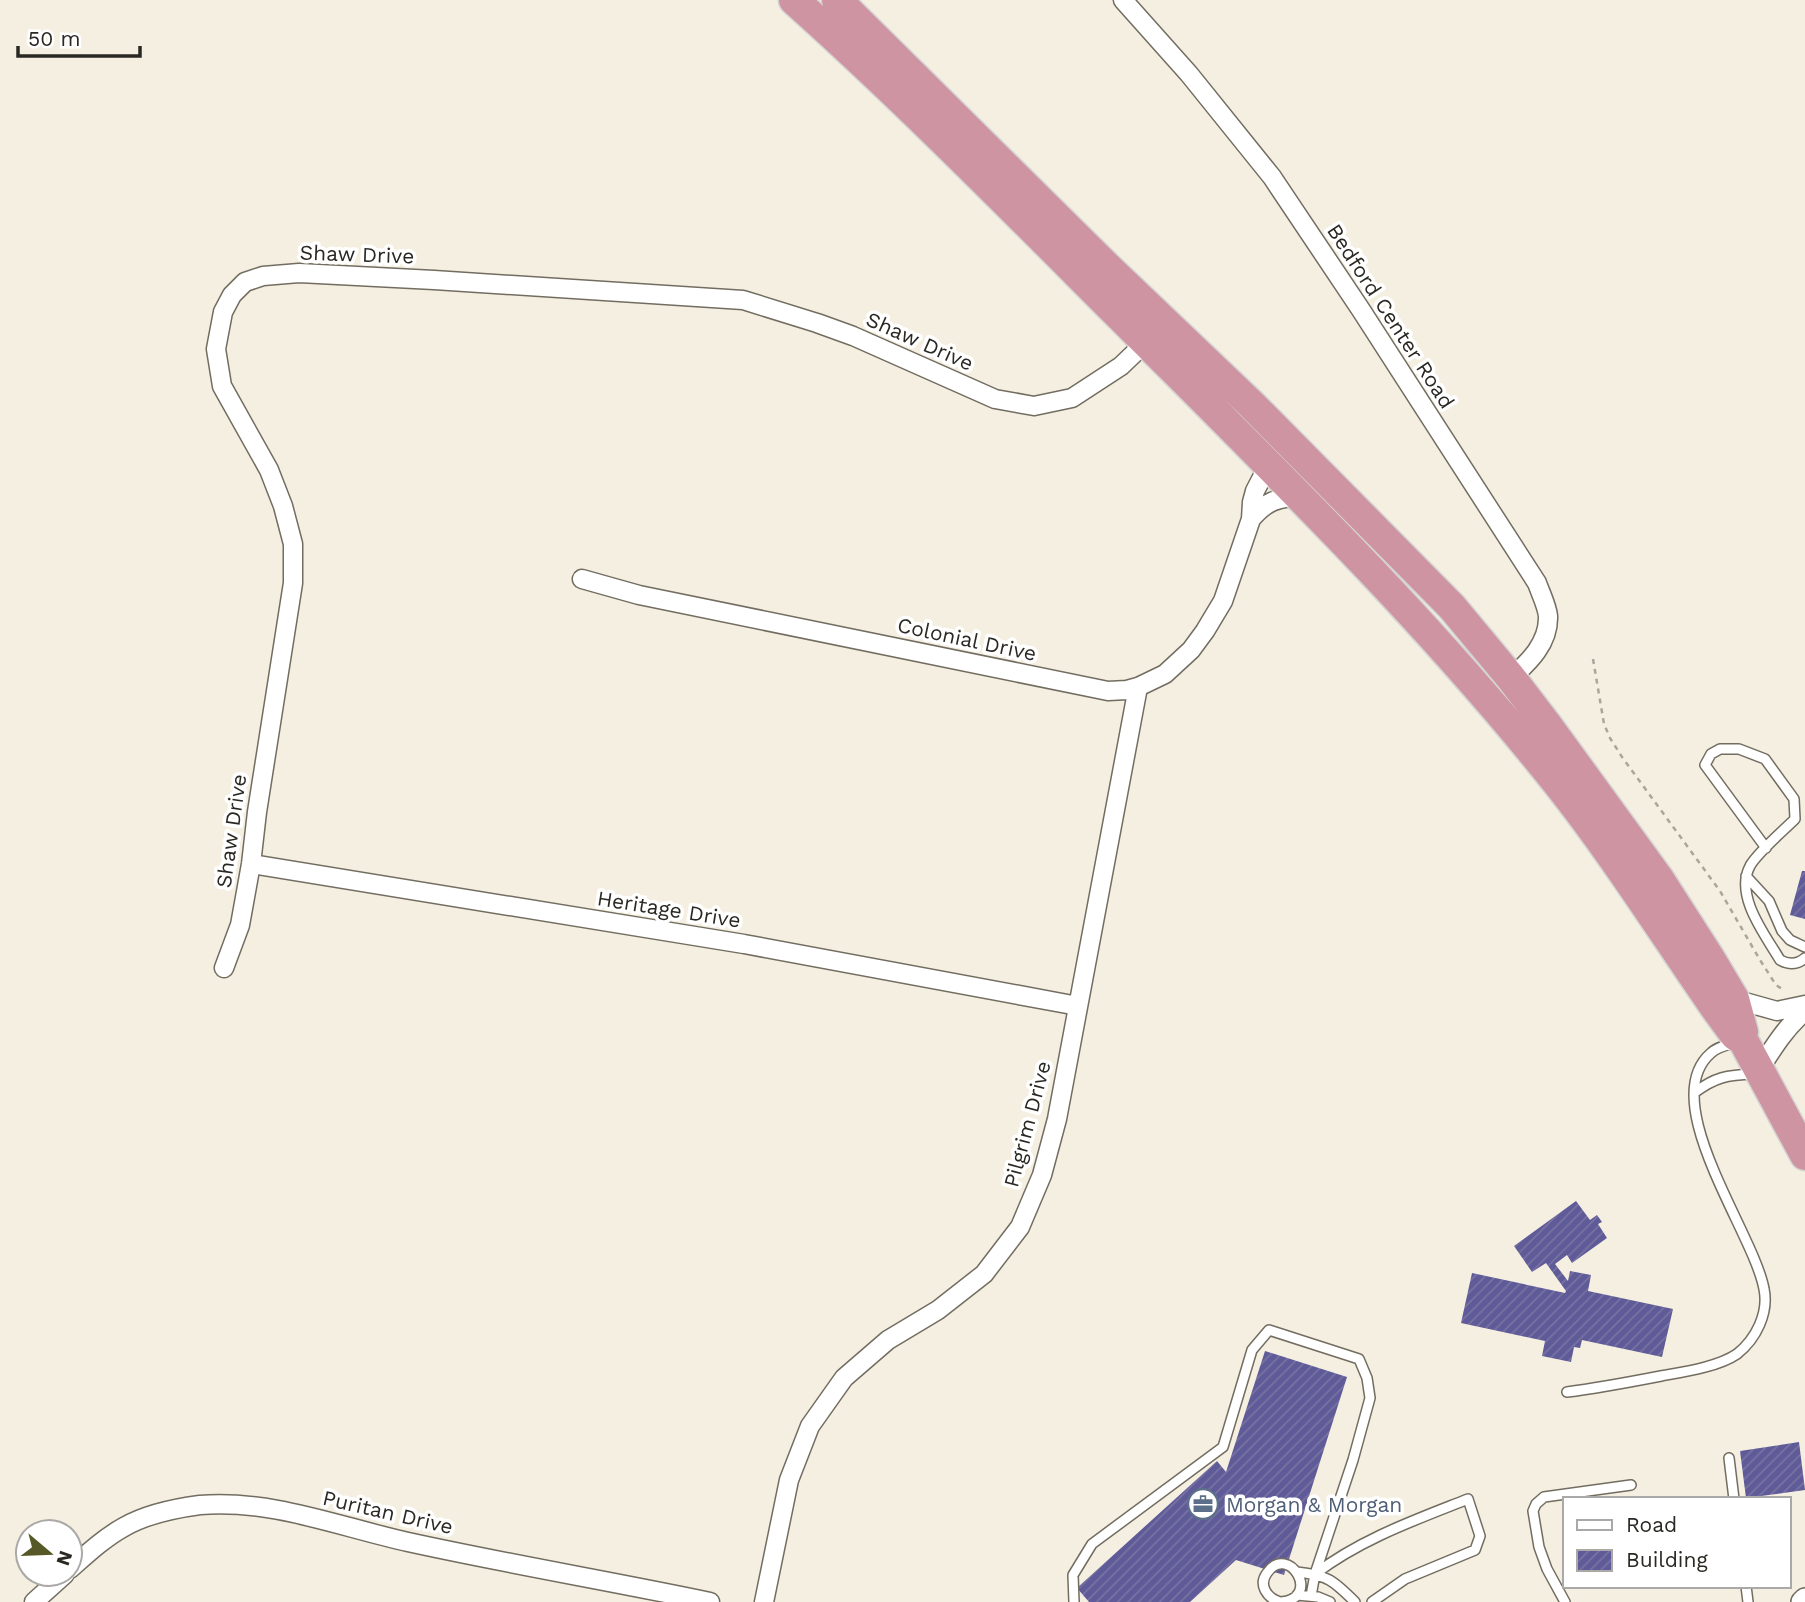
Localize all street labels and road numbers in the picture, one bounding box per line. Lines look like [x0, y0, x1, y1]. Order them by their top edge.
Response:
street label: Bedford Center Road [1322, 219, 1460, 413]
street label: Shaw Drive [299, 240, 415, 268]
street label: Shaw Drive [863, 306, 977, 376]
street label: Colonial Drive [895, 612, 1039, 666]
street label: Shaw Drive [211, 773, 251, 889]
street label: Heritage Drive [595, 885, 743, 933]
street label: Pilgrim Drive [998, 1058, 1056, 1190]
street label: Puritan Drive [320, 1485, 456, 1539]

